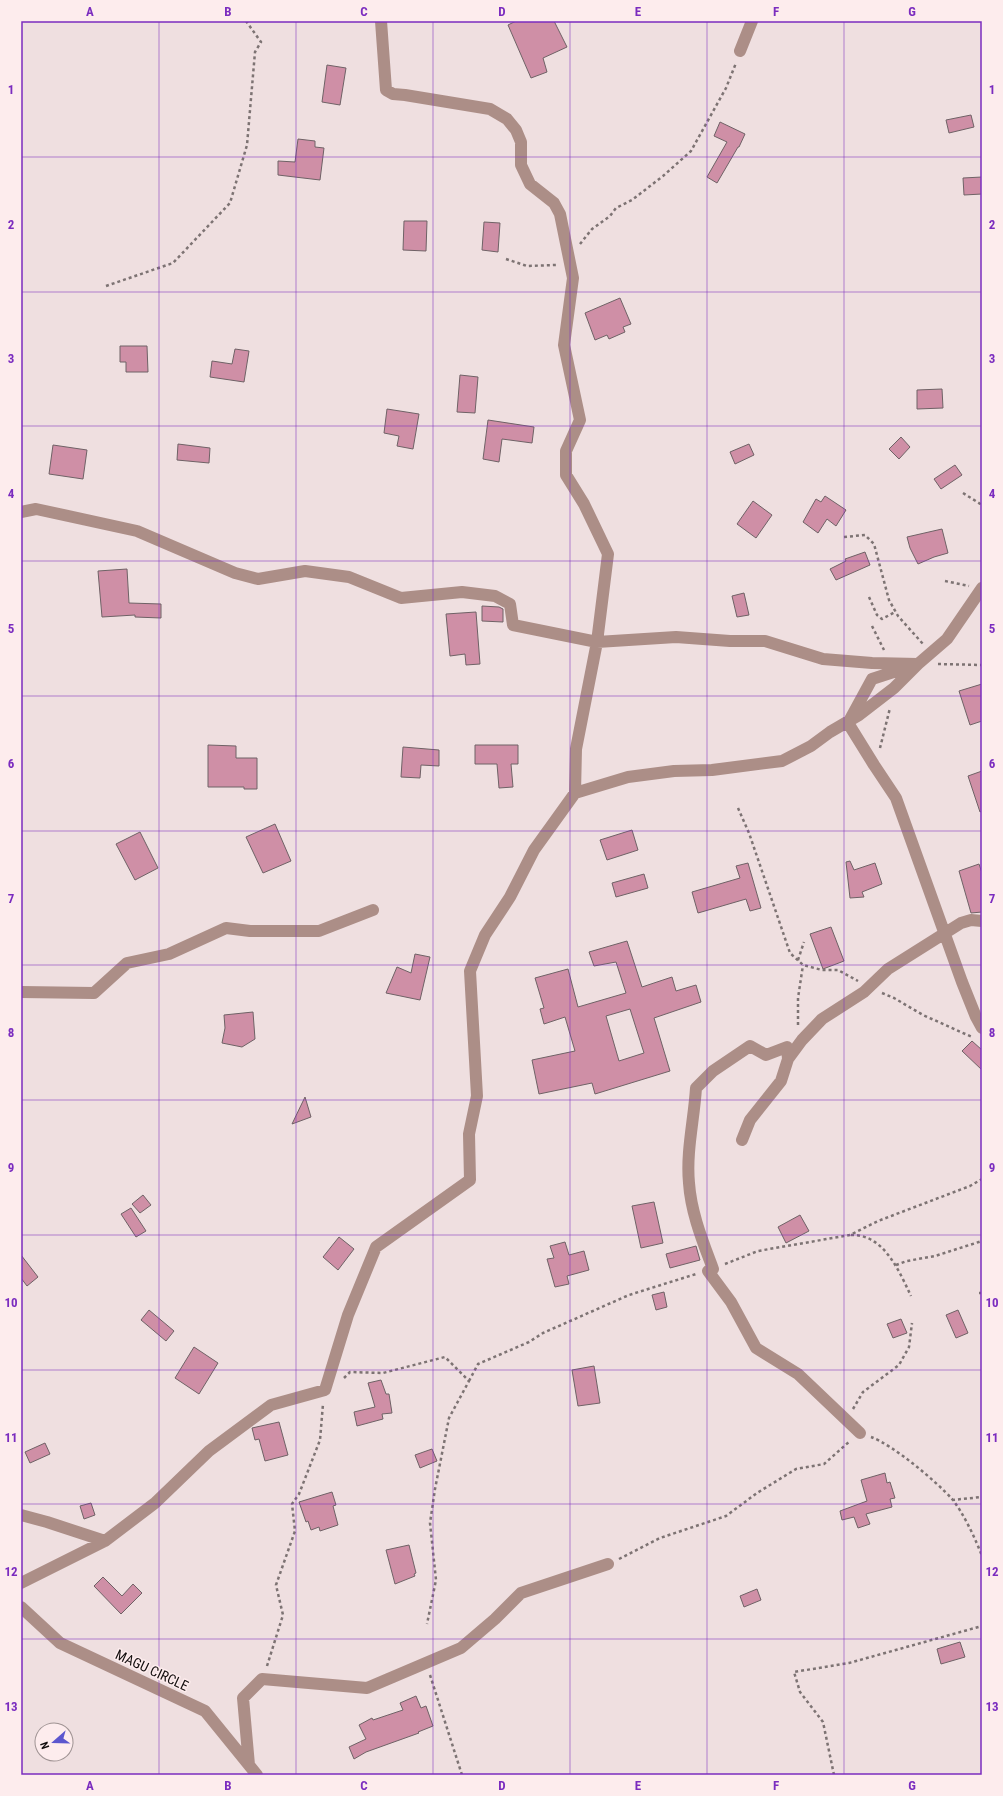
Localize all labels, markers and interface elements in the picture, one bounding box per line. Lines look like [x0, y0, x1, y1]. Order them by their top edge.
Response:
text: A [86, 4, 94, 19]
text: B [224, 4, 232, 19]
text: C [360, 4, 368, 19]
text: D [498, 4, 506, 19]
text: E [635, 4, 642, 19]
text: F [773, 4, 779, 19]
text: G [908, 4, 916, 19]
text: 1 [8, 82, 14, 97]
text: 1 [989, 82, 995, 97]
text: 2 [8, 217, 15, 232]
text: 2 [989, 217, 996, 232]
text: 3 [8, 351, 14, 366]
text: 3 [989, 351, 995, 366]
text: 4 [8, 486, 15, 501]
text: 4 [989, 486, 996, 501]
text: 5 [8, 621, 15, 636]
text: 5 [989, 621, 996, 636]
text: 6 [8, 756, 15, 771]
text: 6 [989, 756, 996, 771]
text: 7 [8, 891, 15, 906]
text: 7 [989, 891, 996, 906]
text: 8 [8, 1025, 14, 1040]
text: 8 [989, 1025, 995, 1040]
text: 9 [8, 1160, 14, 1175]
text: 9 [989, 1160, 995, 1175]
text: 10 [4, 1295, 18, 1310]
text: 10 [985, 1295, 999, 1310]
text: 11 [4, 1430, 18, 1445]
text: 11 [985, 1430, 999, 1445]
text: 12 [4, 1564, 18, 1579]
text: 12 [985, 1564, 999, 1579]
street label: MAGU CIRCLE [113, 1646, 191, 1694]
text: 13 [4, 1699, 18, 1714]
text: 13 [985, 1699, 999, 1714]
north arrow [34, 1722, 74, 1762]
text: N [38, 1740, 52, 1751]
text: A [86, 1778, 94, 1793]
text: B [224, 1778, 232, 1793]
text: C [360, 1778, 368, 1793]
text: D [498, 1778, 506, 1793]
text: E [635, 1778, 642, 1793]
text: F [773, 1778, 779, 1793]
text: G [908, 1778, 916, 1793]

